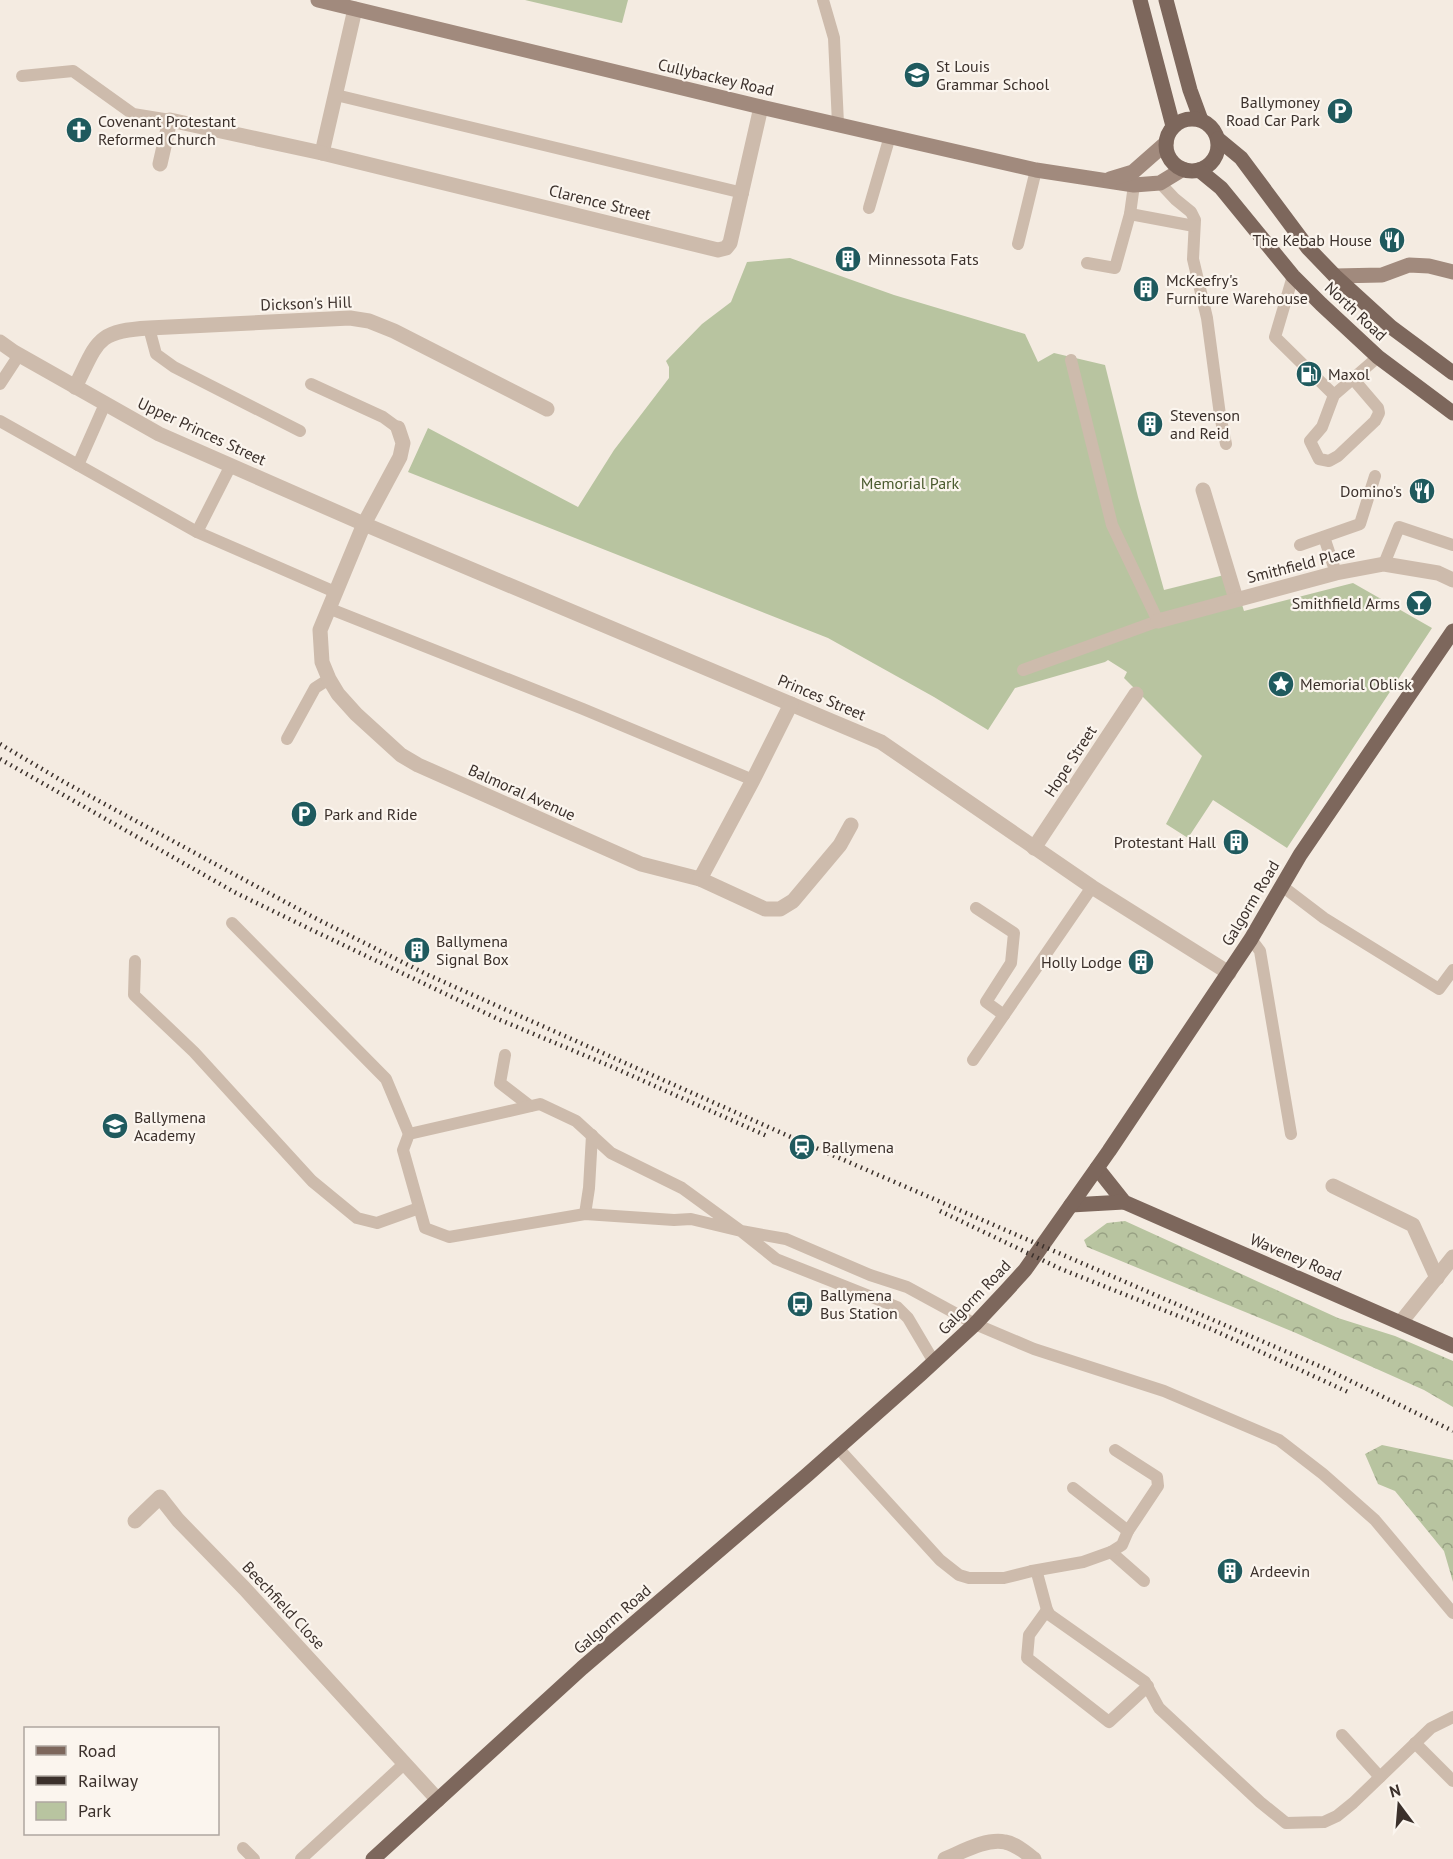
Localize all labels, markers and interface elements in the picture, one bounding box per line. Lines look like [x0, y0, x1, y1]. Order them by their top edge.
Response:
street label: Cullybackey Road [656, 54, 776, 100]
place label: St Louis Grammar School [936, 56, 1049, 94]
school or university icon: St Louis Grammar School [902, 60, 932, 90]
place label: Ballymoney Road Car Park [1226, 92, 1321, 130]
parking icon: Ballymoney Road Car Park [1325, 96, 1355, 126]
place label: Covenant Protestant Reformed Church [98, 111, 236, 149]
church icon: Covenant Protestant Reformed Church [64, 115, 94, 145]
street label: Clarence Street [547, 180, 654, 224]
restaurant icon: The Kebab House [1377, 225, 1407, 255]
place label: The Kebab House [1253, 230, 1372, 250]
building icon: Minnessota Fats [833, 244, 863, 274]
place label: Minnessota Fats [868, 249, 979, 269]
place label: McKeefry's Furniture Warehouse [1166, 270, 1308, 308]
building icon: McKeefry's Furniture Warehouse [1131, 274, 1161, 304]
street label: North Road [1321, 277, 1391, 345]
street label: Dickson's Hill [260, 291, 352, 315]
fuel station icon: Maxol [1294, 359, 1324, 389]
place label: Maxol [1328, 364, 1370, 384]
street label: Upper Princes Street [135, 393, 270, 470]
place label: Stevenson and Reid [1170, 405, 1240, 443]
building icon: Stevenson and Reid [1135, 409, 1165, 439]
park label: Memorial Park [861, 473, 960, 493]
restaurant icon: Domino's [1407, 476, 1437, 506]
place label: Domino's [1340, 481, 1402, 501]
street label: Smithfield Place [1245, 541, 1357, 587]
bar icon: Smithfield Arms [1404, 588, 1434, 618]
place label: Smithfield Arms [1292, 593, 1400, 613]
street label: Princes Street [775, 669, 870, 725]
place icon: Memorial Oblisk [1266, 669, 1296, 699]
place label: Memorial Oblisk [1300, 674, 1412, 694]
street label: Hope Street [1039, 721, 1101, 801]
street label: Balmoral Avenue [465, 759, 579, 825]
parking icon: Park and Ride [289, 799, 319, 829]
place label: Park and Ride [324, 804, 417, 824]
building icon: Protestant Hall [1221, 827, 1251, 857]
place label: Protestant Hall [1114, 832, 1216, 852]
street label: Galgorm Road [1217, 857, 1283, 949]
place label: Ballymena Signal Box [436, 931, 509, 969]
building icon: Ballymena Signal Box [402, 935, 432, 965]
building icon: Holly Lodge [1126, 947, 1156, 977]
place label: Holly Lodge [1041, 952, 1122, 972]
place label: Ballymena Academy [134, 1107, 206, 1145]
school or university icon: Ballymena Academy [100, 1111, 130, 1141]
station icon: Ballymena [787, 1132, 817, 1162]
place label: Ballymena [822, 1137, 894, 1157]
street label: Waveney Road [1247, 1229, 1345, 1285]
street label: Galgorm Road [933, 1255, 1015, 1339]
place label: Ballymena Bus Station [820, 1285, 898, 1323]
bus stop icon: Ballymena Bus Station [785, 1289, 815, 1319]
building icon: Ardeevin [1215, 1556, 1245, 1586]
street label: Beechfield Close [238, 1557, 330, 1653]
place label: Ardeevin [1250, 1561, 1310, 1581]
street label: Galgorm Road [569, 1580, 655, 1658]
legend [24, 1727, 219, 1835]
text: Road [78, 1739, 116, 1762]
text: Railway [78, 1769, 139, 1792]
north arrow [1369, 1775, 1429, 1835]
text: N [1387, 1780, 1403, 1802]
text: Park [78, 1799, 111, 1822]

